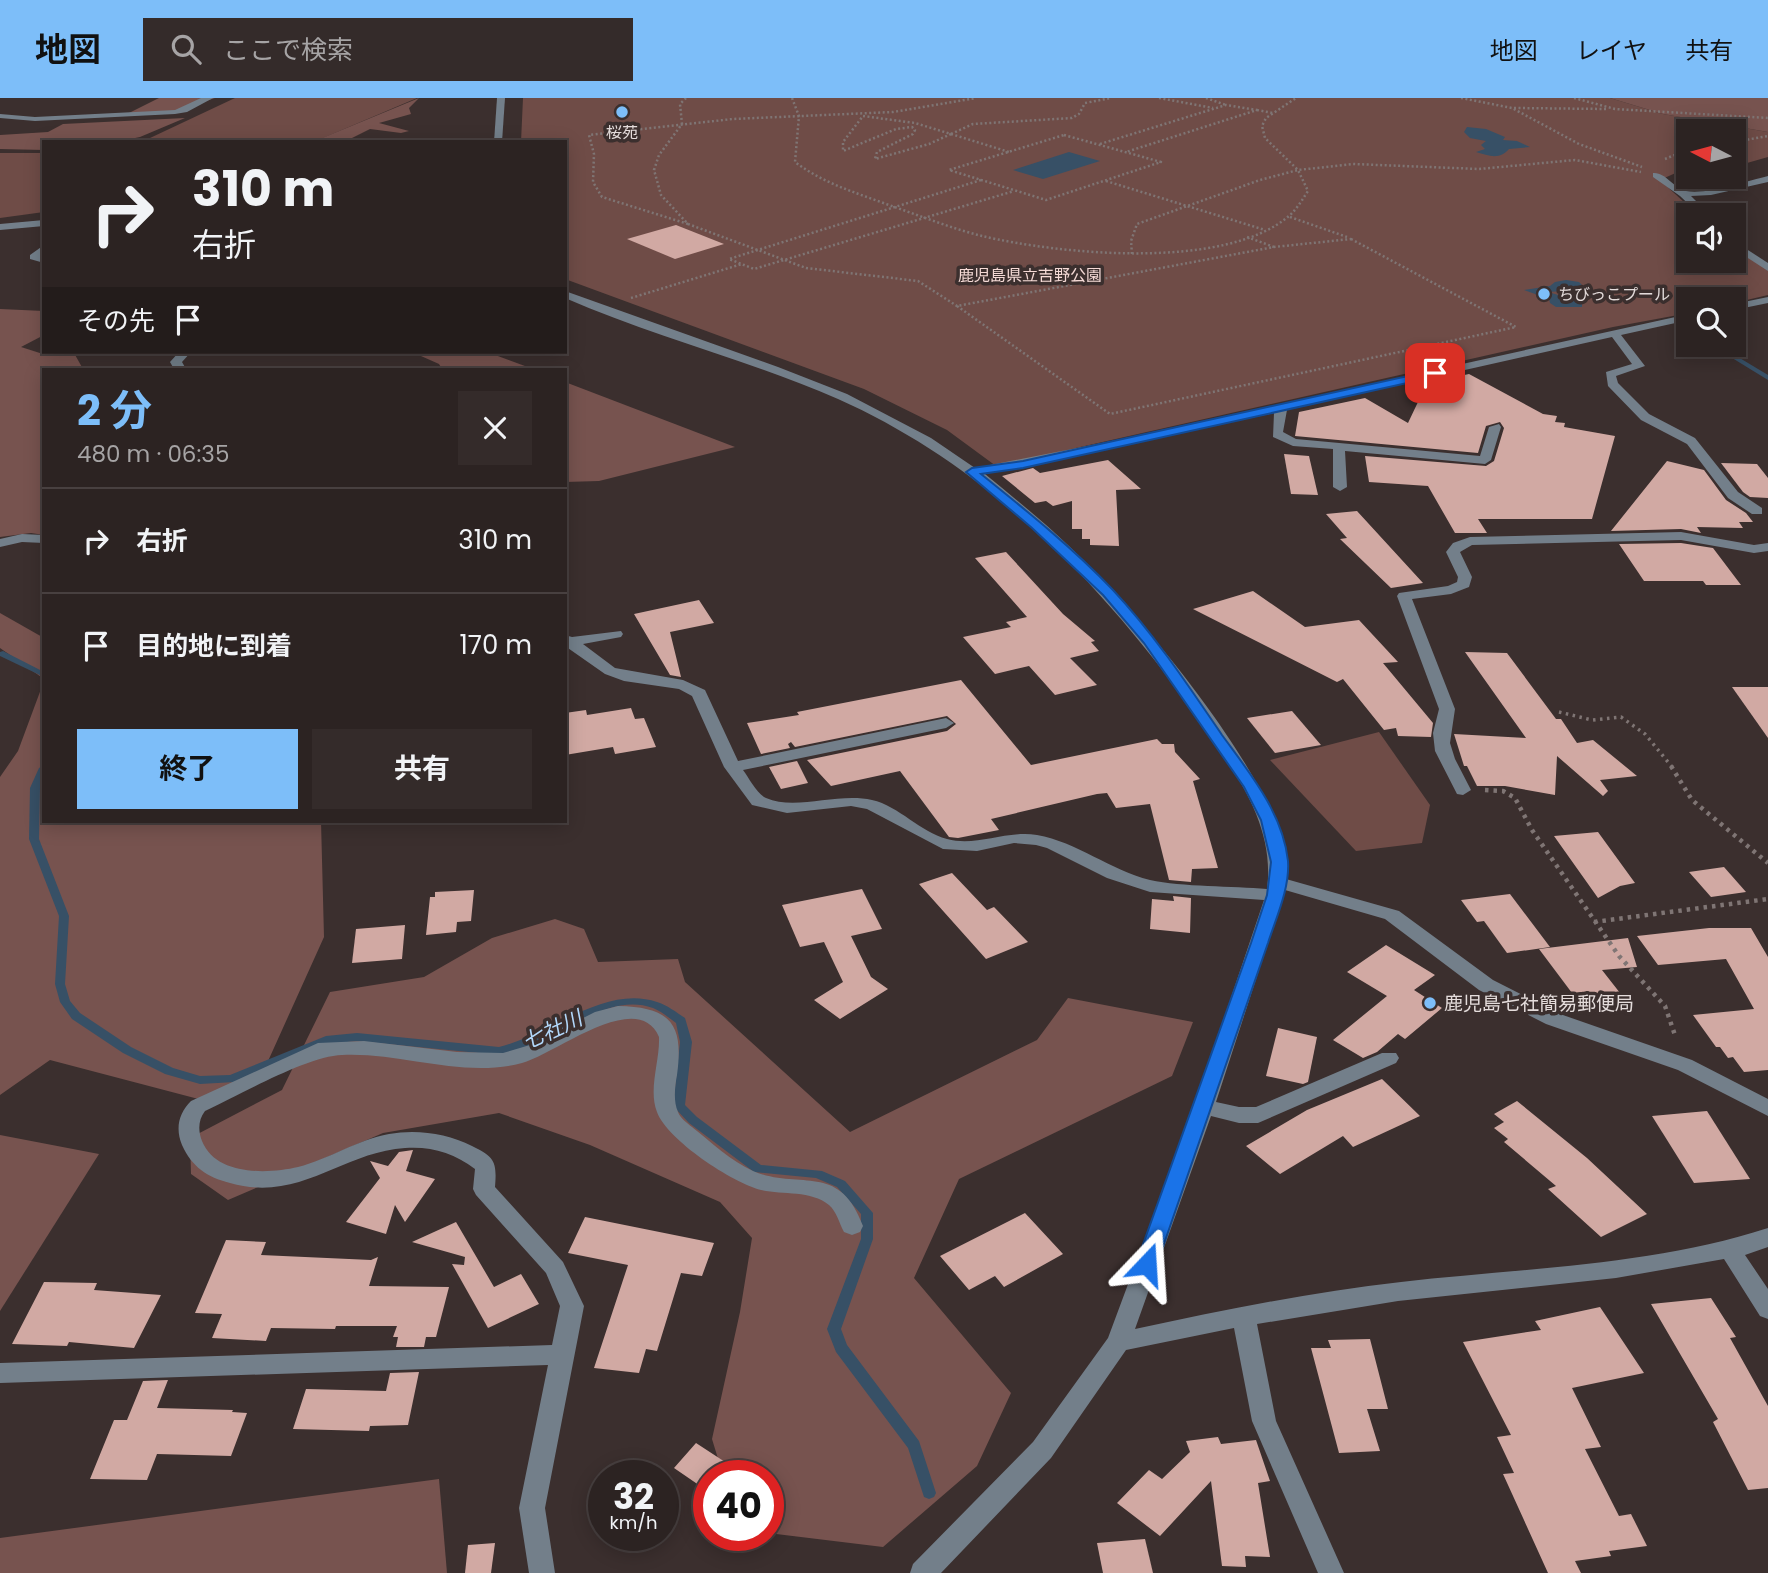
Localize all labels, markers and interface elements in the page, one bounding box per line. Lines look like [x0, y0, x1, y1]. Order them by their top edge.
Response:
search box [143, 18, 633, 81]
text: 地図 [35, 26, 101, 73]
icon: search [167, 30, 205, 68]
text: ここで検索 [223, 32, 353, 68]
text: 地図 [1490, 34, 1538, 67]
text: レイヤ [1576, 34, 1647, 67]
text: 共有 [1685, 34, 1733, 67]
marker: 桜苑 [614, 104, 630, 120]
north arrow [1676, 119, 1746, 189]
map controls [1676, 119, 1746, 357]
place label: 桜苑 [606, 121, 638, 144]
text: 310 m [192, 155, 334, 223]
icon: right [77, 168, 168, 259]
button: sound [1676, 203, 1746, 273]
text: 右折 [192, 222, 256, 267]
park label: 鹿児島県立吉野公園 [958, 264, 1102, 287]
place label: ちびっこプール [1558, 283, 1670, 306]
marker: ちびっこプール [1536, 286, 1552, 302]
button: search [1676, 287, 1746, 357]
icon: arrive [169, 301, 207, 339]
text: その先 [77, 303, 155, 339]
pin [1405, 343, 1465, 403]
icon: arrive [1416, 354, 1454, 392]
text: 2 分 [77, 381, 152, 440]
button: close [458, 391, 532, 465]
text: 480 m · 06:35 [77, 438, 229, 470]
icon: right [77, 522, 115, 560]
text: 310 m [458, 522, 532, 558]
text: 右折 [136, 523, 188, 559]
icon: arrive [77, 627, 115, 665]
text: 170 m [459, 627, 532, 663]
text: 目的地に到着 [136, 628, 292, 664]
button: 終了 [77, 729, 298, 809]
button: 共有 [312, 729, 532, 809]
place label: 鹿児島七社簡易郵便局 [1444, 990, 1634, 1017]
marker: 鹿児島七社簡易郵便局 [1422, 995, 1438, 1011]
water label: 七社川 [517, 1003, 588, 1056]
position arrow [1110, 1227, 1184, 1301]
speed limit sign: 40 [693, 1460, 784, 1551]
text: 32 [613, 1472, 654, 1521]
text: km/h [610, 1510, 657, 1535]

